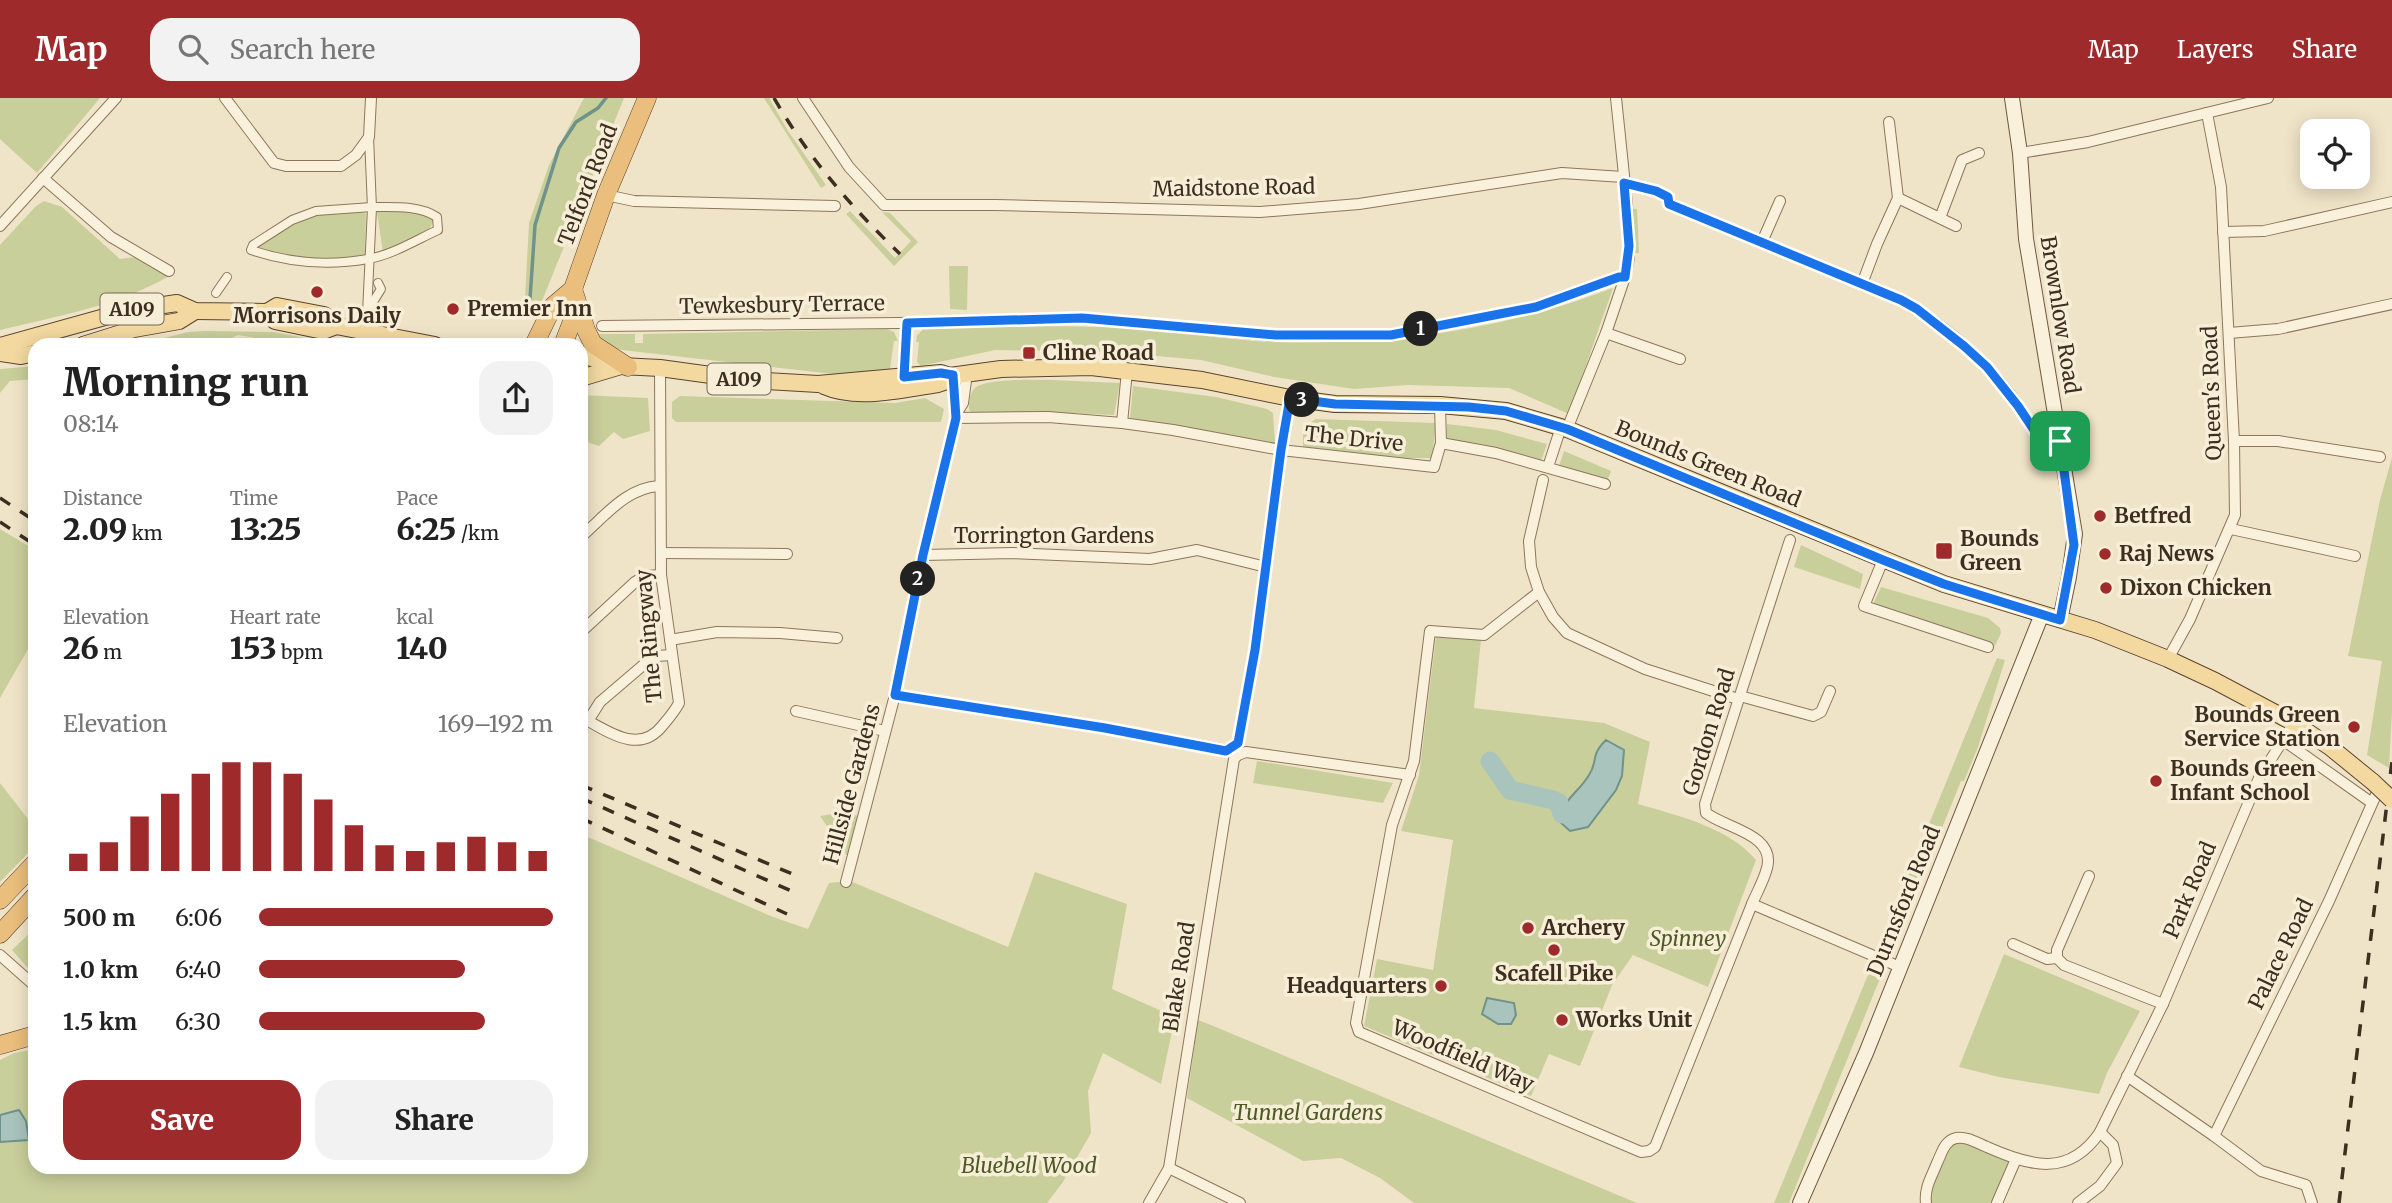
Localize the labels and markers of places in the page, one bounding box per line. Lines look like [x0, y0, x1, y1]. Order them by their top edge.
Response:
marker: Morrisons Daily [309, 284, 325, 300]
place label: Premier Inn [467, 295, 592, 322]
marker: Premier Inn [445, 301, 461, 317]
place label: Morrisons Daily [233, 302, 401, 329]
pin: 1 [1404, 312, 1438, 346]
place label: Cline Road [1043, 339, 1154, 366]
marker: Cline Road [1021, 345, 1037, 361]
pin: 3 [1284, 382, 1320, 418]
pin [2030, 411, 2090, 471]
place label: Betfred [2114, 502, 2192, 529]
marker: Betfred [2092, 508, 2108, 524]
place label: Bounds Green [1960, 525, 2039, 576]
place label: Raj News [2119, 540, 2214, 567]
marker: Bounds Green [1934, 541, 1954, 561]
marker: Raj News [2097, 546, 2113, 562]
pin: 2 [900, 561, 936, 596]
place label: Dixon Chicken [2120, 574, 2272, 601]
marker: Dixon Chicken [2098, 580, 2114, 596]
place label: Bounds Green Service Station [2184, 701, 2340, 752]
marker: Bounds Green Service Station [2346, 719, 2362, 735]
place label: Bounds Green Infant School [2170, 755, 2316, 806]
marker: Bounds Green Infant School [2148, 773, 2164, 789]
place label: Archery [1541, 914, 1625, 941]
marker: Archery [1520, 920, 1536, 936]
marker: Scafell Pike [1546, 942, 1562, 958]
place label: Scafell Pike [1495, 960, 1613, 987]
place label: Headquarters [1287, 972, 1427, 999]
marker: Headquarters [1433, 978, 1449, 994]
place label: Works Unit [1575, 1006, 1693, 1033]
marker: Works Unit [1554, 1012, 1570, 1028]

